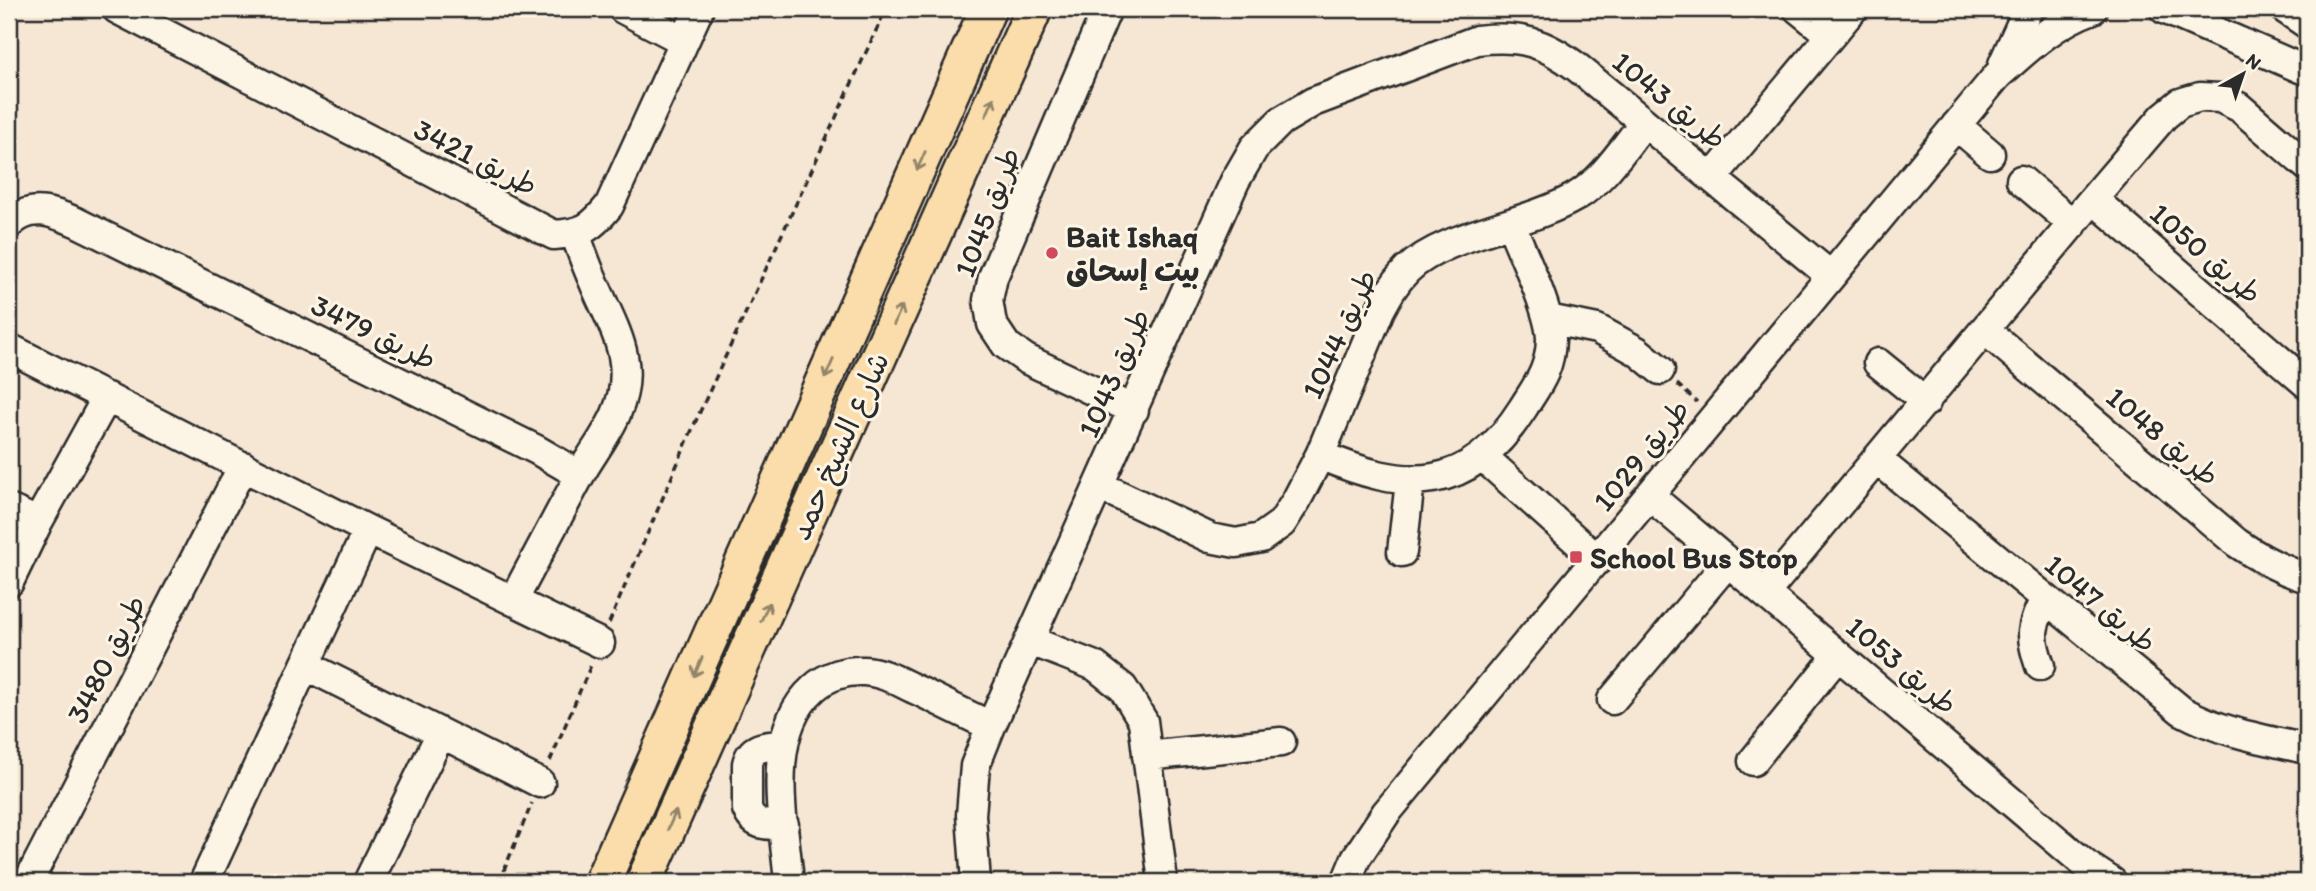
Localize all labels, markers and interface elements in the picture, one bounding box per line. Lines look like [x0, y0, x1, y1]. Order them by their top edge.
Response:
north arrow [2208, 38, 2278, 108]
street label: طريق 1043 [1605, 43, 1735, 157]
text: N [2241, 48, 2266, 74]
one-way arrow [984, 97, 997, 118]
street label: طريق 3421 [408, 110, 544, 204]
street label: طريق 1045 [945, 142, 1029, 282]
one-way arrow [914, 150, 927, 171]
street label: طريق 1050 [2142, 194, 2270, 312]
place label: Bait Ishaq بيت إسحاق [1066, 218, 1200, 291]
marker: Bait Ishaq بيت إسحاق [1044, 245, 1060, 261]
street label: طريق 1044 [1293, 264, 1385, 404]
street label: طريق 3479 [305, 286, 443, 378]
street label: طريق 1043 [1069, 303, 1159, 443]
one-way arrow [892, 305, 905, 326]
street label: شارع الشيخ حمد [781, 346, 900, 547]
one-way arrow [822, 358, 835, 379]
street label: طريق 1048 [2099, 378, 2227, 494]
street label: طريق 1029 [1585, 391, 1697, 519]
place label: School Bus Stop [1590, 539, 1798, 576]
street label: طريق 1047 [2037, 545, 2165, 661]
marker: School Bus Stop [1568, 549, 1584, 565]
street label: طريق 3480 [58, 589, 154, 729]
one-way arrow [759, 602, 772, 623]
street label: طريق 1053 [1839, 608, 1965, 722]
one-way arrow [691, 655, 704, 677]
one-way arrow [666, 810, 679, 831]

